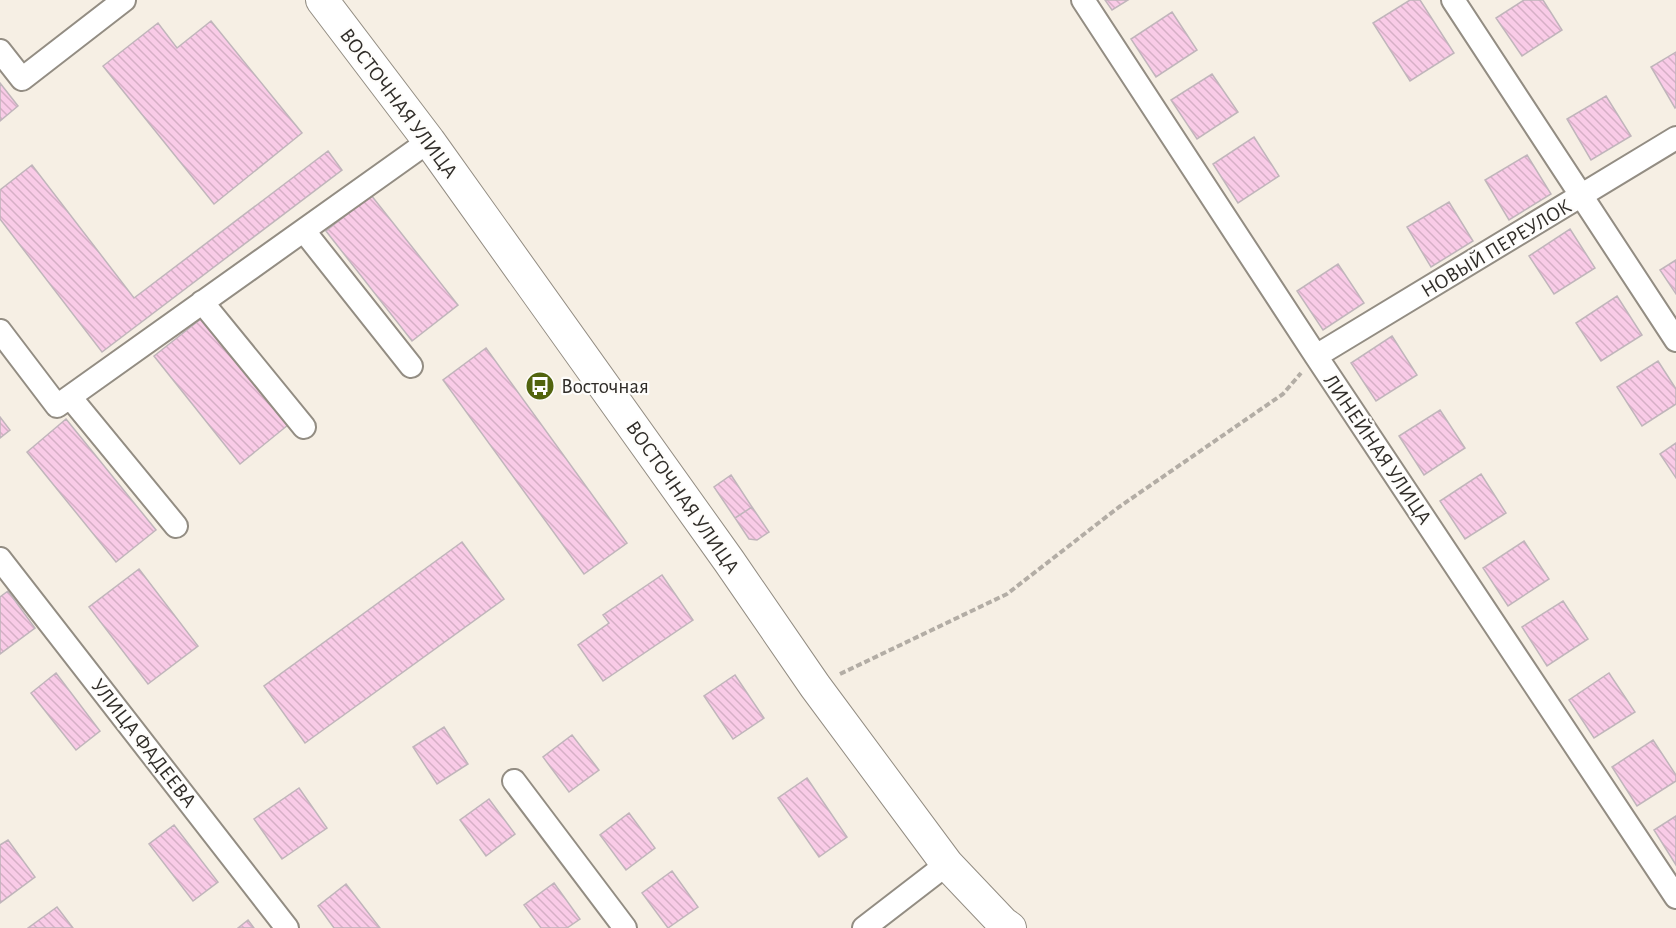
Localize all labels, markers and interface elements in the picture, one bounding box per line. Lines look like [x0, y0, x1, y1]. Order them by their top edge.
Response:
street label: ВОСТОЧНАЯ УЛИЦА [336, 25, 462, 182]
street label: НОВЫЙ ПЕРЕУЛОК [1417, 194, 1575, 302]
bus stop icon: Восточная [524, 370, 556, 402]
street label: ЛИНЕЙНАЯ УЛИЦА [1320, 370, 1436, 528]
place label: Восточная [561, 376, 649, 397]
street label: ВОСТОЧНАЯ УЛИЦА [622, 417, 743, 578]
street label: УЛИЦА ФАДЕЕВА [87, 675, 200, 812]

